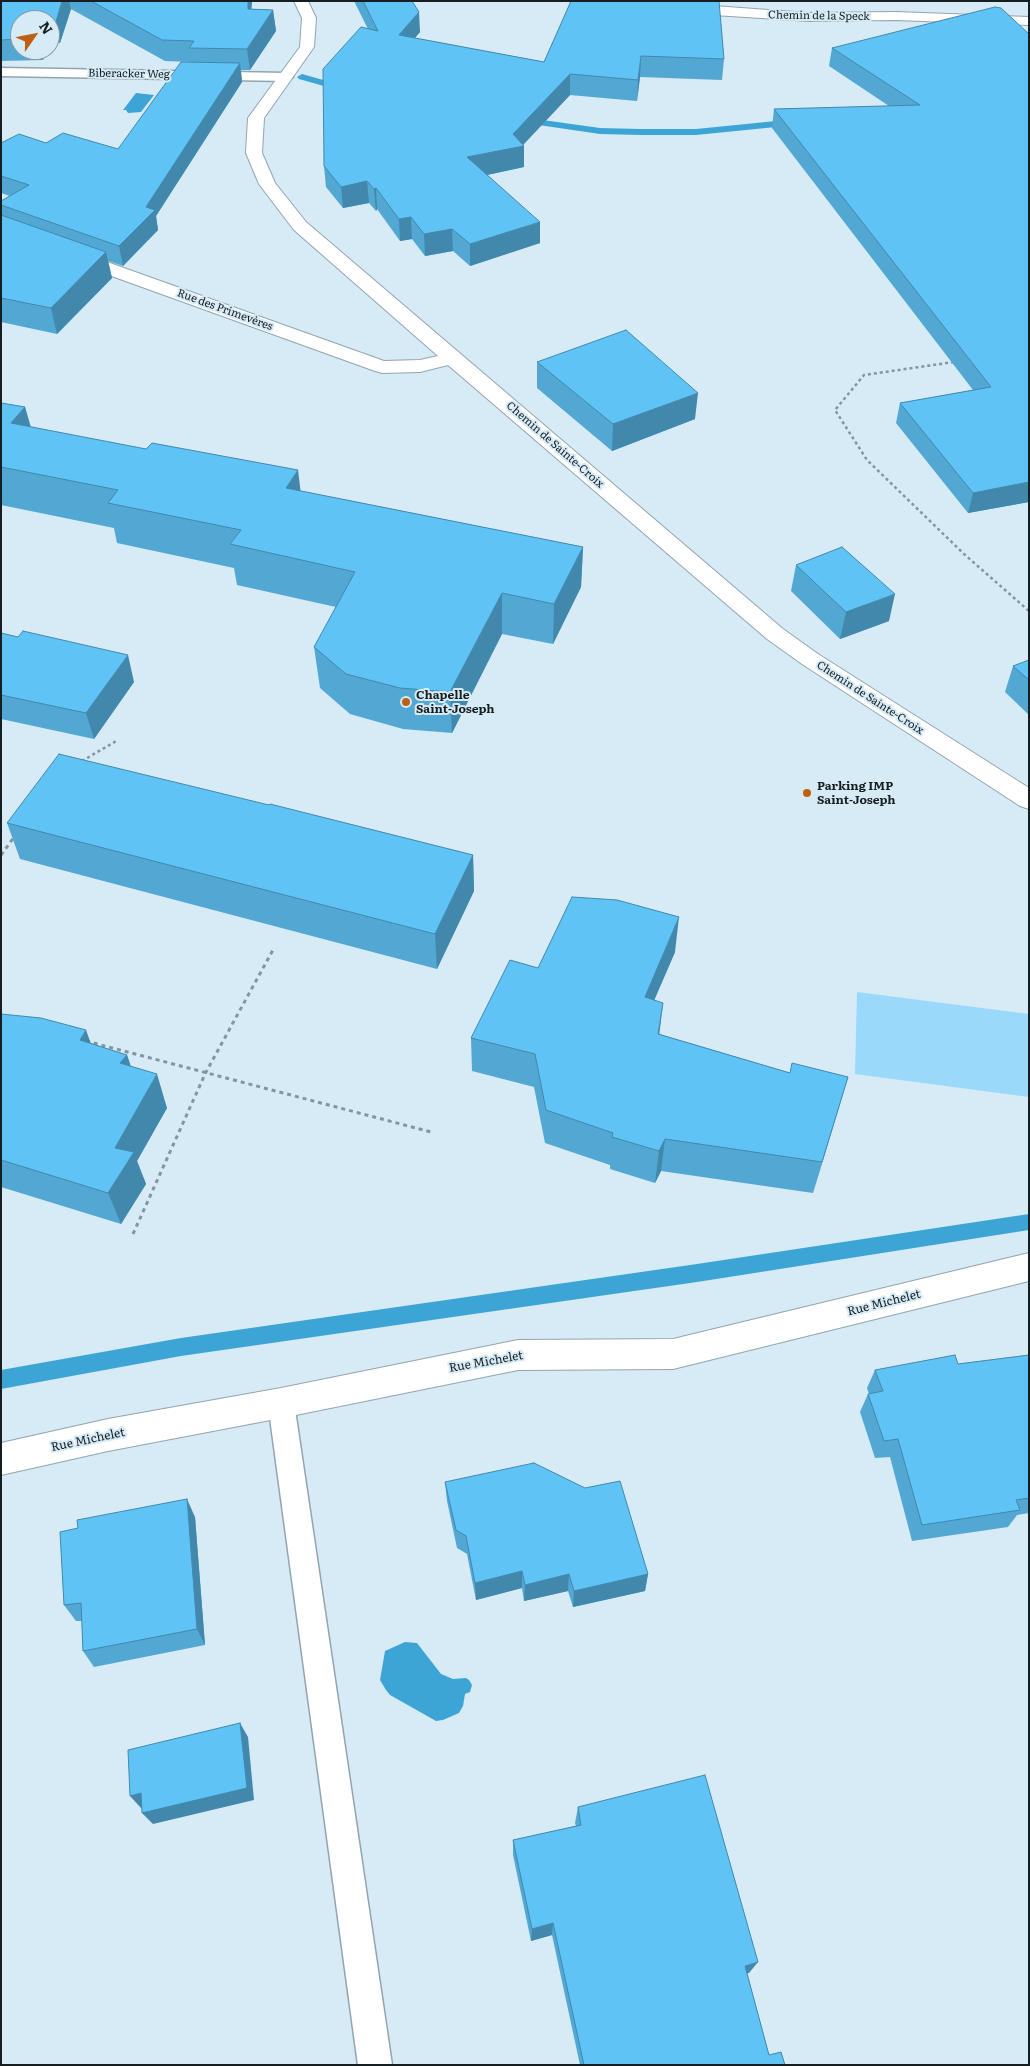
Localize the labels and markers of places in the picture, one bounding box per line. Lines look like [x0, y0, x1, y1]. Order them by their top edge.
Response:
place label: Chapelle Saint-Joseph [416, 688, 495, 716]
marker: Chapelle Saint-Joseph [400, 696, 412, 708]
place label: Parking IMP Saint-Joseph [817, 779, 896, 807]
marker: Parking IMP Saint-Joseph [801, 787, 813, 799]

